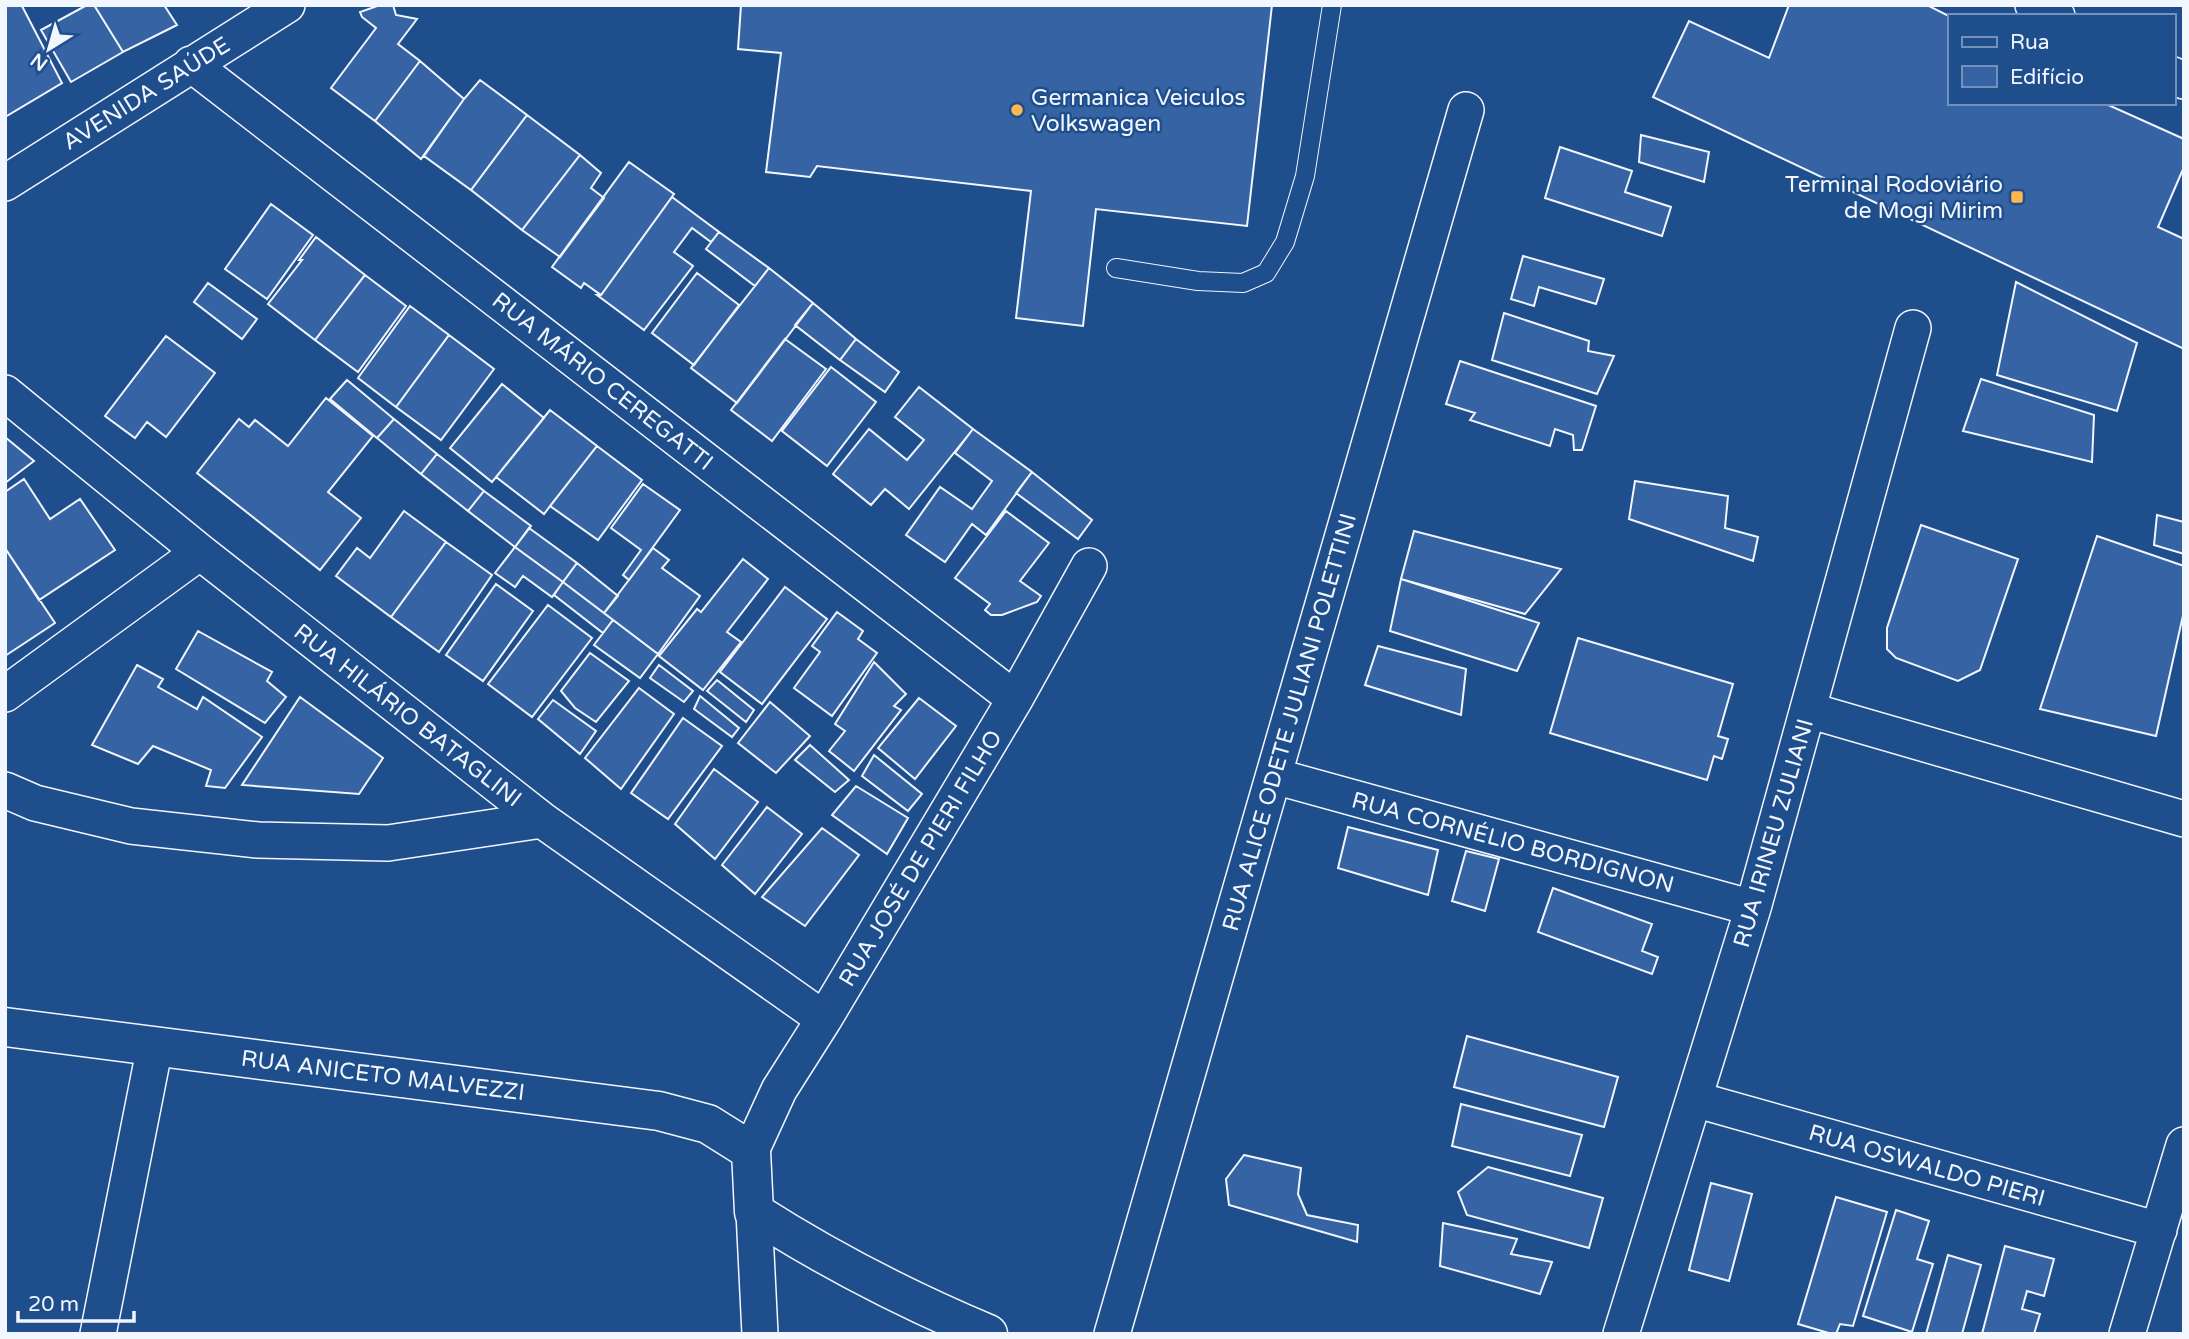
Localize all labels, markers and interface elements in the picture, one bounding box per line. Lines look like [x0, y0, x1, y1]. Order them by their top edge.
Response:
north arrow [14, 14, 84, 84]
legend [1948, 14, 2175, 105]
text: Rua [2010, 30, 2050, 55]
street label: AVENIDA SAÚDE [58, 31, 235, 157]
text: N [27, 48, 52, 75]
text: Edifício [2010, 65, 2084, 90]
place label: Germanica Veiculos Volkswagen [1031, 84, 1246, 138]
marker: Germanica Veiculos Volkswagen [1009, 102, 1025, 118]
place label: Terminal Rodoviário de Mogi Mirim [1785, 171, 2003, 225]
marker: Terminal Rodoviário de Mogi Mirim [2009, 189, 2025, 205]
street label: RUA MÁRIO CEREGATTI [486, 287, 718, 477]
street label: RUA ALICE ODETE JULIANI POLETTINI [1217, 510, 1363, 934]
street label: RUA HILÁRIO BATAGLINI [288, 618, 527, 813]
street label: RUA IRINEU ZULIANI [1728, 716, 1820, 951]
street label: RUA JOSÉ DE PIERI FILHO [833, 725, 1009, 992]
street label: RUA CORNÉLIO BORDIGNON [1349, 786, 1677, 900]
street label: RUA ANICETO MALVEZZI [240, 1045, 526, 1107]
street label: RUA OSWALDO PIERI [1805, 1119, 2048, 1213]
scale bar [18, 1280, 133, 1324]
text: 20 m [28, 1292, 79, 1317]

